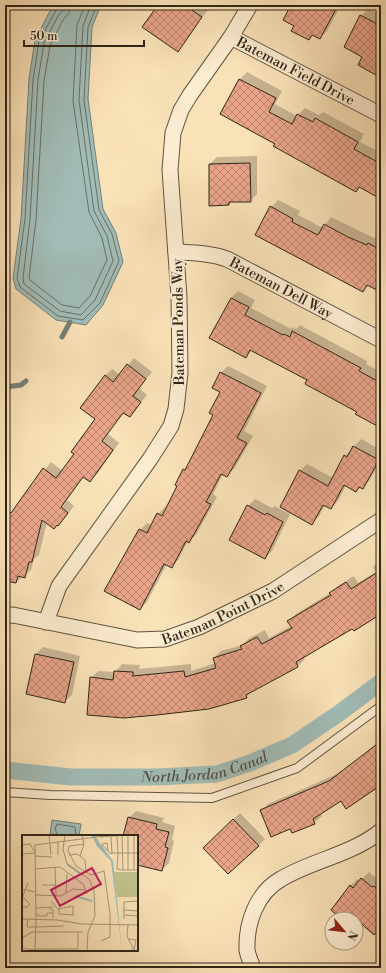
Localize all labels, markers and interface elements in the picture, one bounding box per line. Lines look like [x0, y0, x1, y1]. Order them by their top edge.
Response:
scale bar [24, 22, 144, 48]
text: 50 m [30, 29, 58, 44]
street label: Bateman Field Drive [232, 33, 358, 110]
street label: Bateman Dell Way [225, 253, 336, 323]
street label: Bateman Ponds Way [169, 258, 189, 387]
street label: Bateman Point Drive [159, 578, 288, 650]
water label: North Jordan Canal [140, 747, 271, 787]
inset map [22, 835, 138, 951]
north arrow [324, 911, 364, 951]
text: N [344, 928, 360, 943]

